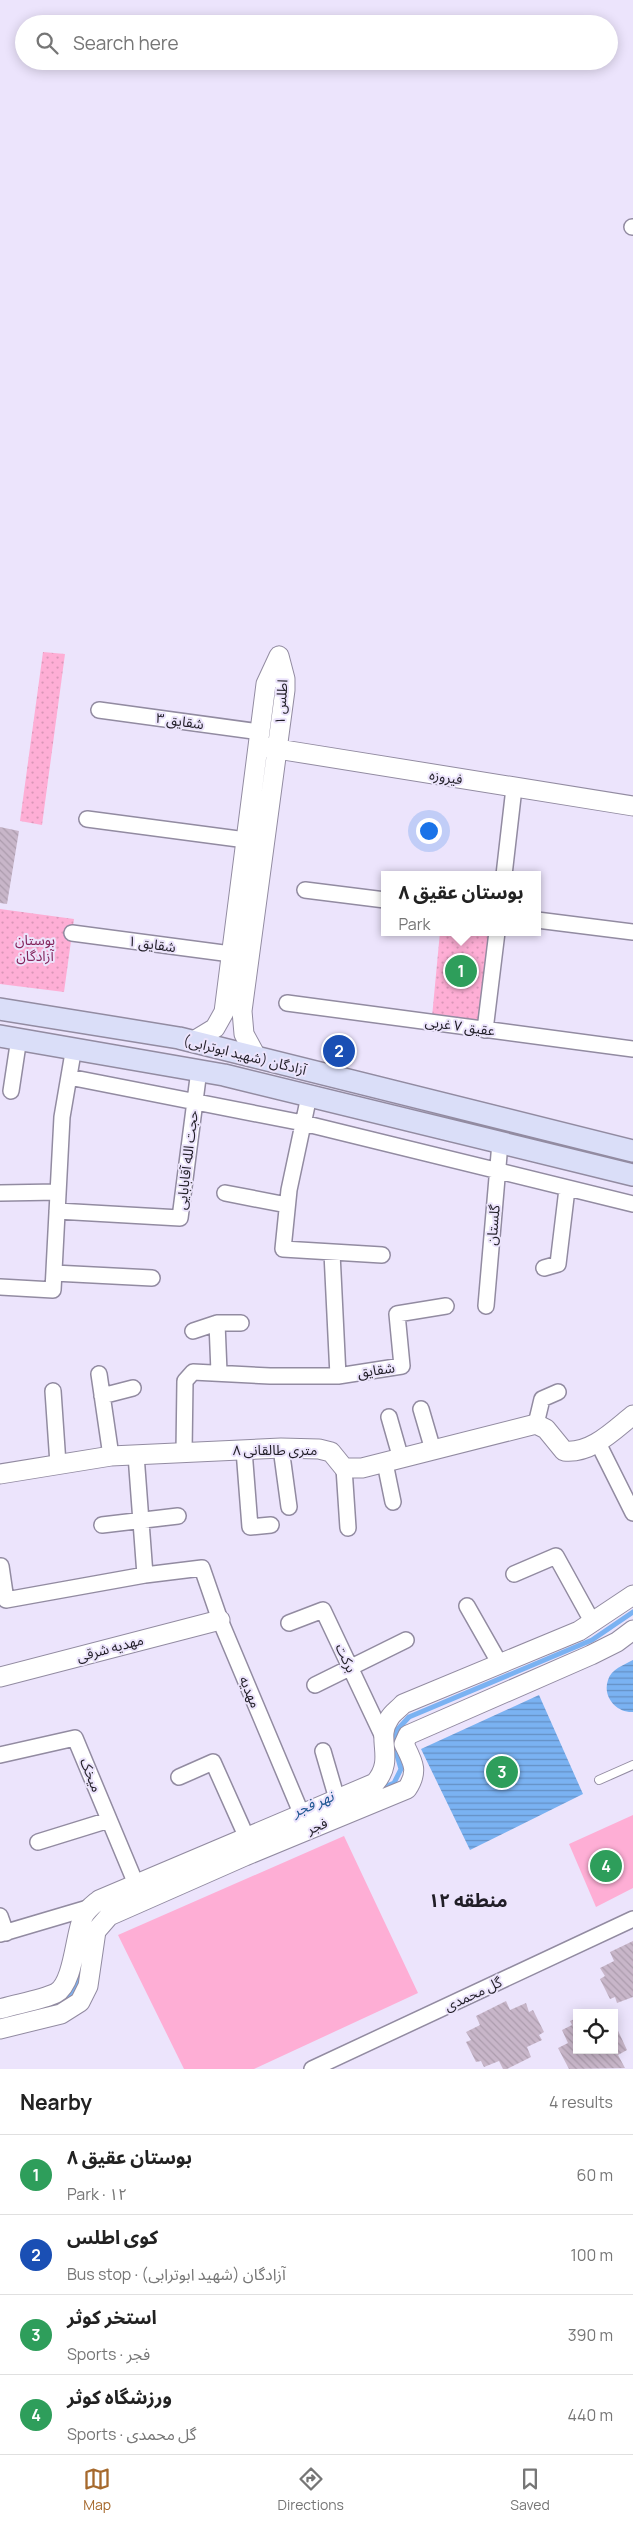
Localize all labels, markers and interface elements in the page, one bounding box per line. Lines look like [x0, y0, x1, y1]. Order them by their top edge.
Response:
search box [15, 15, 618, 70]
icon: search [33, 29, 61, 57]
text: Search here [73, 30, 179, 56]
street label: اطلس ۱ [269, 679, 292, 725]
street label: شقایق ۳ [155, 708, 205, 734]
street label: فیروزه [428, 765, 464, 789]
your location [416, 818, 442, 844]
popup [381, 871, 541, 936]
text: بوستان عقیق ۸ [398, 879, 524, 905]
text: Park [398, 913, 430, 935]
park label: بوستان آزادگان [15, 930, 55, 965]
street label: شقایق ۱ [127, 931, 177, 957]
pin: 1 [445, 952, 477, 990]
street label: عقیق ۷ غربی [424, 1011, 496, 1041]
street label: آزادگان (شهید ابوترابی) [182, 1030, 310, 1079]
pin: 2 [323, 1032, 355, 1070]
street label: حجت الله آقابابایی [171, 1109, 202, 1211]
street label: گلستان [481, 1204, 504, 1246]
street label: شقایق [356, 1357, 396, 1383]
street label: ۸ متری طالقانی [233, 1440, 317, 1459]
street label: مهدیه شرقی [74, 1629, 145, 1666]
street label: برکت [332, 1640, 361, 1676]
street label: مهدیه [235, 1673, 266, 1711]
pin: 3 [486, 1753, 518, 1791]
street label: میخک [76, 1755, 107, 1795]
water label: نهر فجر [288, 1785, 338, 1822]
street label: فجر [303, 1813, 330, 1839]
pin: 4 [590, 1847, 622, 1885]
district label: منطقه ۱۲ [429, 1887, 508, 1913]
street label: گل محمدی [441, 1972, 505, 2015]
map controls [573, 2009, 618, 2054]
button: locate [573, 2009, 618, 2054]
text: Nearby [20, 2088, 92, 2116]
text: 4 results [549, 2091, 613, 2113]
text: بوستان عقیق ۸ [67, 2144, 192, 2170]
text: 1 [32, 2164, 40, 2186]
text: 60 m [577, 2164, 613, 2186]
text: Park · ۱۲ [67, 2183, 127, 2205]
text: کوی اطلس [67, 2224, 158, 2250]
text: 2 [31, 2244, 41, 2266]
text: 100 m [570, 2244, 613, 2266]
text: Bus stop · آزادگان (شهید ابوترابی) [67, 2263, 286, 2285]
text: استخر کوثر [67, 2304, 157, 2330]
text: 3 [31, 2324, 41, 2346]
text: 390 m [568, 2324, 613, 2346]
text: Sports · فجر [67, 2343, 150, 2365]
text: ورزشگاه کوثر [67, 2384, 172, 2410]
text: 4 [31, 2404, 41, 2426]
text: 440 m [567, 2404, 613, 2426]
text: Sports · گل محمدی [67, 2423, 196, 2445]
tab: Map [83, 2465, 111, 2514]
tab: Directions [278, 2465, 344, 2514]
tab: Saved [510, 2465, 550, 2514]

